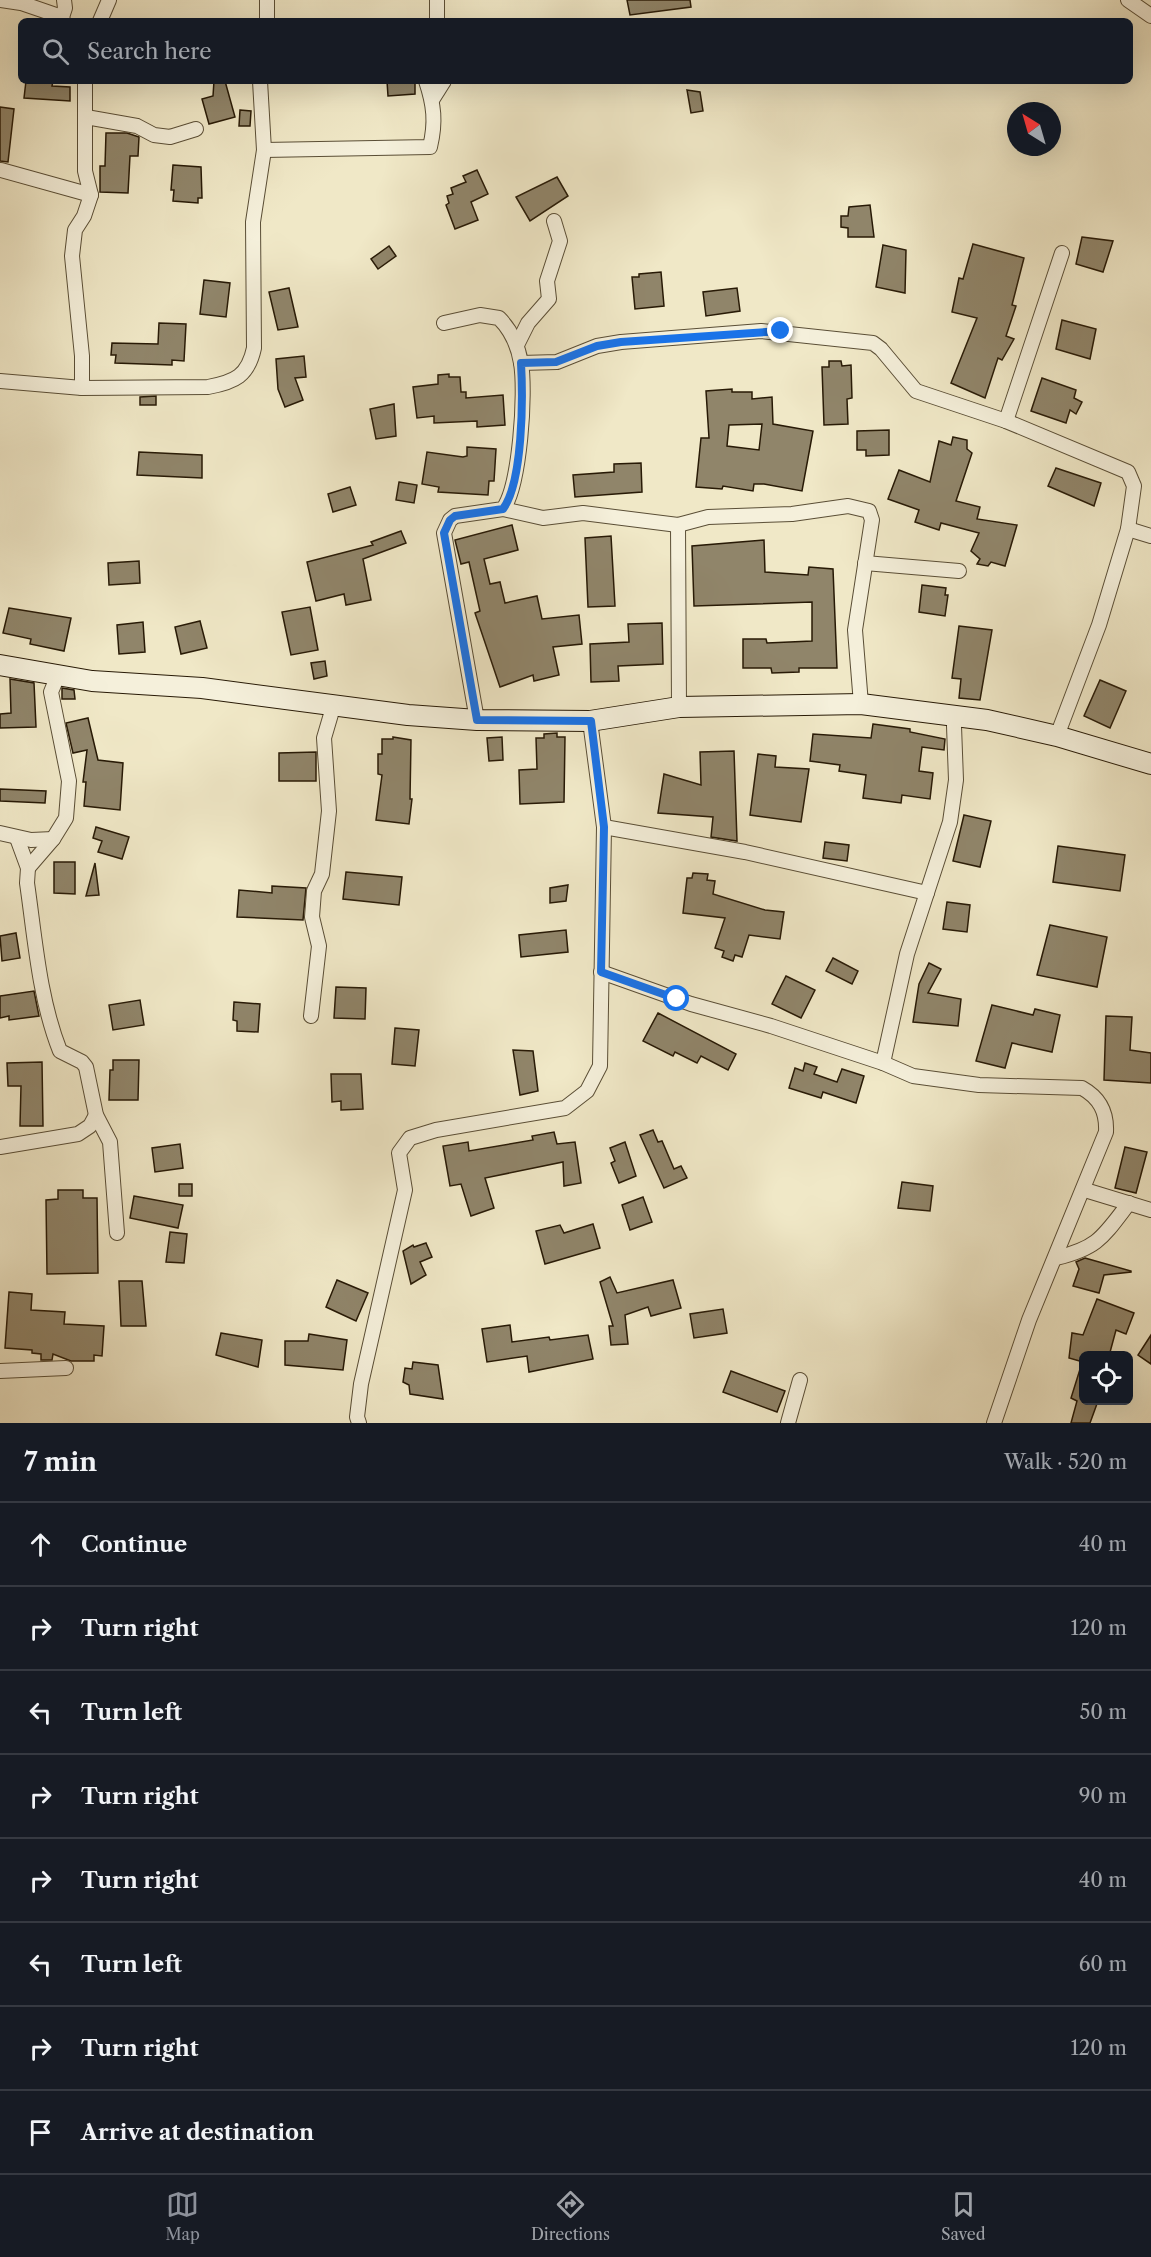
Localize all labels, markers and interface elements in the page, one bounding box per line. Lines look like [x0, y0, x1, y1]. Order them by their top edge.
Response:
search box [18, 18, 1133, 84]
icon: search [39, 35, 72, 68]
text: Search here [87, 38, 212, 65]
north arrow [1007, 102, 1061, 156]
route end [767, 317, 793, 343]
route start [663, 985, 689, 1011]
map controls [1079, 1351, 1133, 1405]
button: locate [1079, 1351, 1133, 1405]
text: 7 min [24, 1446, 97, 1478]
text: Walk · 520 m [1004, 1450, 1127, 1474]
icon: ahead [24, 1528, 57, 1561]
text: Continue [81, 1531, 187, 1558]
text: 40 m [1079, 1532, 1127, 1556]
icon: right [24, 1612, 57, 1645]
text: Turn right [81, 1615, 199, 1642]
text: 120 m [1070, 1616, 1127, 1640]
icon: left [24, 1696, 57, 1729]
text: Turn left [81, 1699, 182, 1726]
text: 50 m [1080, 1700, 1127, 1724]
icon: right [24, 1780, 57, 1813]
text: Turn right [81, 1783, 199, 1810]
text: 90 m [1079, 1784, 1127, 1808]
icon: right [24, 1864, 57, 1897]
text: Turn right [81, 1867, 199, 1894]
text: 40 m [1079, 1868, 1127, 1892]
icon: left [24, 1948, 57, 1981]
text: Turn left [81, 1951, 182, 1978]
text: 60 m [1079, 1952, 1127, 1976]
icon: right [24, 2032, 57, 2065]
text: Turn right [81, 2035, 199, 2062]
text: 120 m [1070, 2036, 1127, 2060]
icon: arrive [24, 2116, 57, 2149]
text: Arrive at destination [81, 2119, 314, 2146]
tab: Map [166, 2188, 200, 2244]
tab: Directions [531, 2188, 610, 2244]
tab: Saved [941, 2188, 985, 2244]

